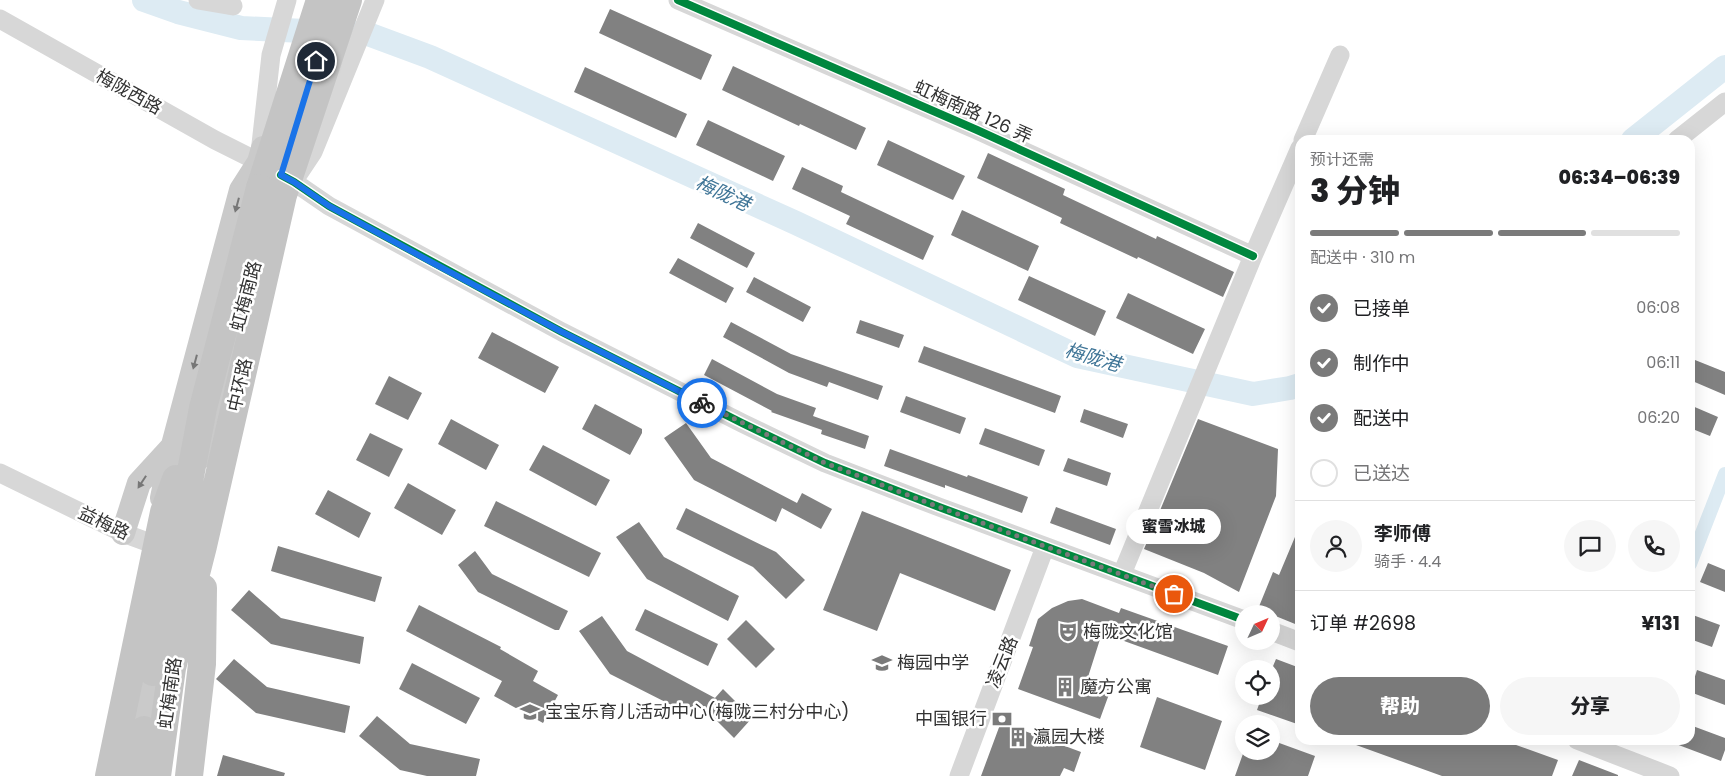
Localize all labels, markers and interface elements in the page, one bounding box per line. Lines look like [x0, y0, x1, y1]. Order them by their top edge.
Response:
pin [295, 40, 337, 82]
icon: home [302, 47, 330, 75]
street label: 梅陇西路 [92, 63, 167, 120]
street label: 虹梅南路 126 弄 [910, 74, 1036, 149]
text: 预计还需 [1310, 148, 1374, 171]
text: 06:34–06:39 [1559, 164, 1680, 191]
text: 3 分钟 [1310, 168, 1400, 213]
water label: 梅陇港 [691, 169, 757, 219]
one-way arrow [232, 198, 240, 213]
text: 配送中 · 310 m [1310, 246, 1415, 269]
street label: 虹梅南路 [224, 258, 267, 334]
icon: check [1310, 294, 1338, 322]
text: 已接单 [1353, 295, 1410, 322]
text: 06:08 [1636, 296, 1680, 319]
water label: 梅陇港 [1062, 337, 1127, 379]
icon: check [1310, 349, 1338, 377]
text: 制作中 [1353, 350, 1410, 377]
text: 06:11 [1646, 351, 1680, 374]
one-way arrow [191, 355, 199, 370]
street label: 中环路 [221, 356, 258, 414]
courier [677, 378, 727, 428]
icon: bike [688, 389, 716, 417]
icon: check [1310, 404, 1338, 432]
text: 配送中 [1353, 405, 1410, 432]
text: 06:20 [1637, 406, 1680, 429]
text: 已送达 [1353, 460, 1410, 487]
one-way arrow [137, 476, 146, 489]
street label: 益梅路 [74, 500, 134, 545]
callout: 蜜雪冰城 [1126, 509, 1222, 544]
text: 蜜雪冰城 [1141, 515, 1206, 538]
button: person [1310, 520, 1362, 572]
text: 李师傅 [1374, 520, 1431, 547]
button: chat [1564, 520, 1616, 572]
button: phone [1628, 520, 1680, 572]
text: 骑手 · 4.4 [1374, 550, 1441, 573]
pin [1153, 573, 1195, 615]
icon: bag [1160, 580, 1188, 608]
north arrow [1235, 605, 1280, 650]
map controls [1235, 605, 1280, 760]
text: 订单 #2698 [1310, 610, 1416, 637]
text: ¥131 [1641, 610, 1680, 637]
place label: 梅陇文化馆 [1083, 619, 1173, 644]
theatre icon: 梅陇文化馆 [1057, 621, 1079, 643]
street label: 凌云路 [980, 632, 1023, 692]
place label: 梅园中学 [897, 650, 969, 675]
school or university icon: 梅园中学 [871, 652, 893, 674]
street label: 虹梅南路 [152, 656, 187, 730]
button: locate [1235, 660, 1280, 705]
place label: 魔方公寓 [1080, 674, 1152, 699]
building icon: 魔方公寓 [1054, 676, 1076, 698]
button: 帮助 [1310, 677, 1490, 735]
button: 分享 [1500, 677, 1680, 735]
place label: 宝宝乐育儿活动中心(梅陇三村分中心) [545, 699, 849, 724]
school or university icon: 宝宝乐育儿活动中心(梅陇三村分中心) [519, 701, 541, 723]
place label: 中国银行 [915, 706, 987, 731]
bank icon: 中国银行 [991, 708, 1013, 730]
button: layers [1235, 715, 1280, 760]
place label: 瀛园大楼 [1033, 724, 1105, 749]
building icon: 瀛园大楼 [1007, 726, 1029, 748]

